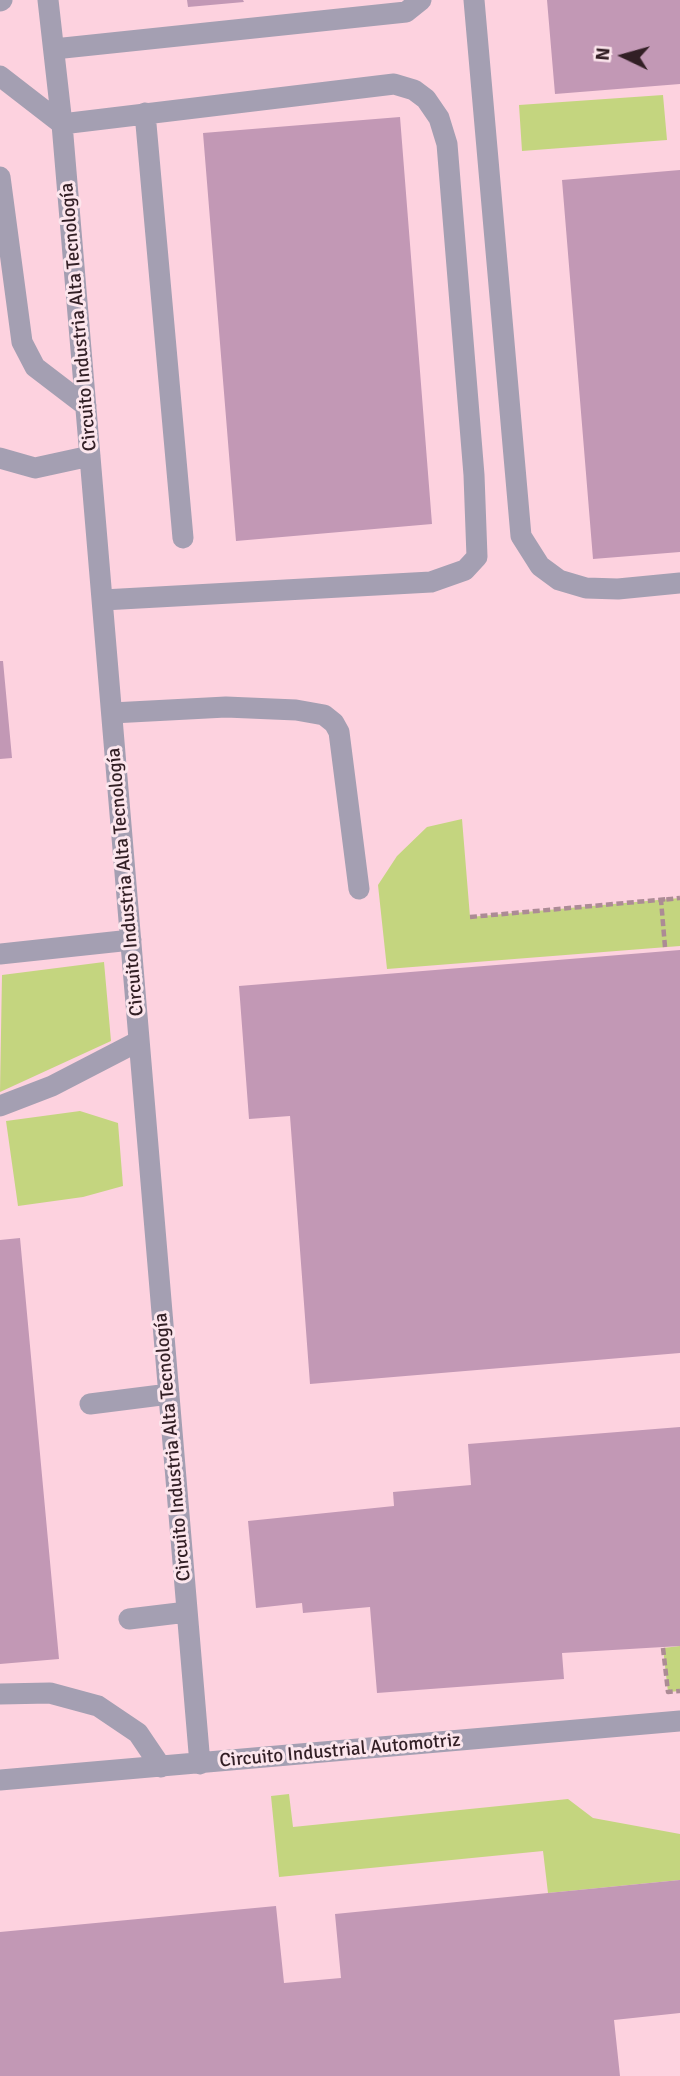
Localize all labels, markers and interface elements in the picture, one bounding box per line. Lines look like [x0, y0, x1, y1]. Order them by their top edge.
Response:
north arrow [589, 21, 659, 91]
text: N [591, 47, 616, 62]
street label: Circuito Industria Alta Tecnología [56, 182, 102, 452]
street label: Circuito Industria Alta Tecnología [103, 747, 149, 1017]
street label: Circuito Industria Alta Tecnología [150, 1312, 196, 1582]
street label: Circuito Industrial Automotriz [218, 1729, 462, 1773]

